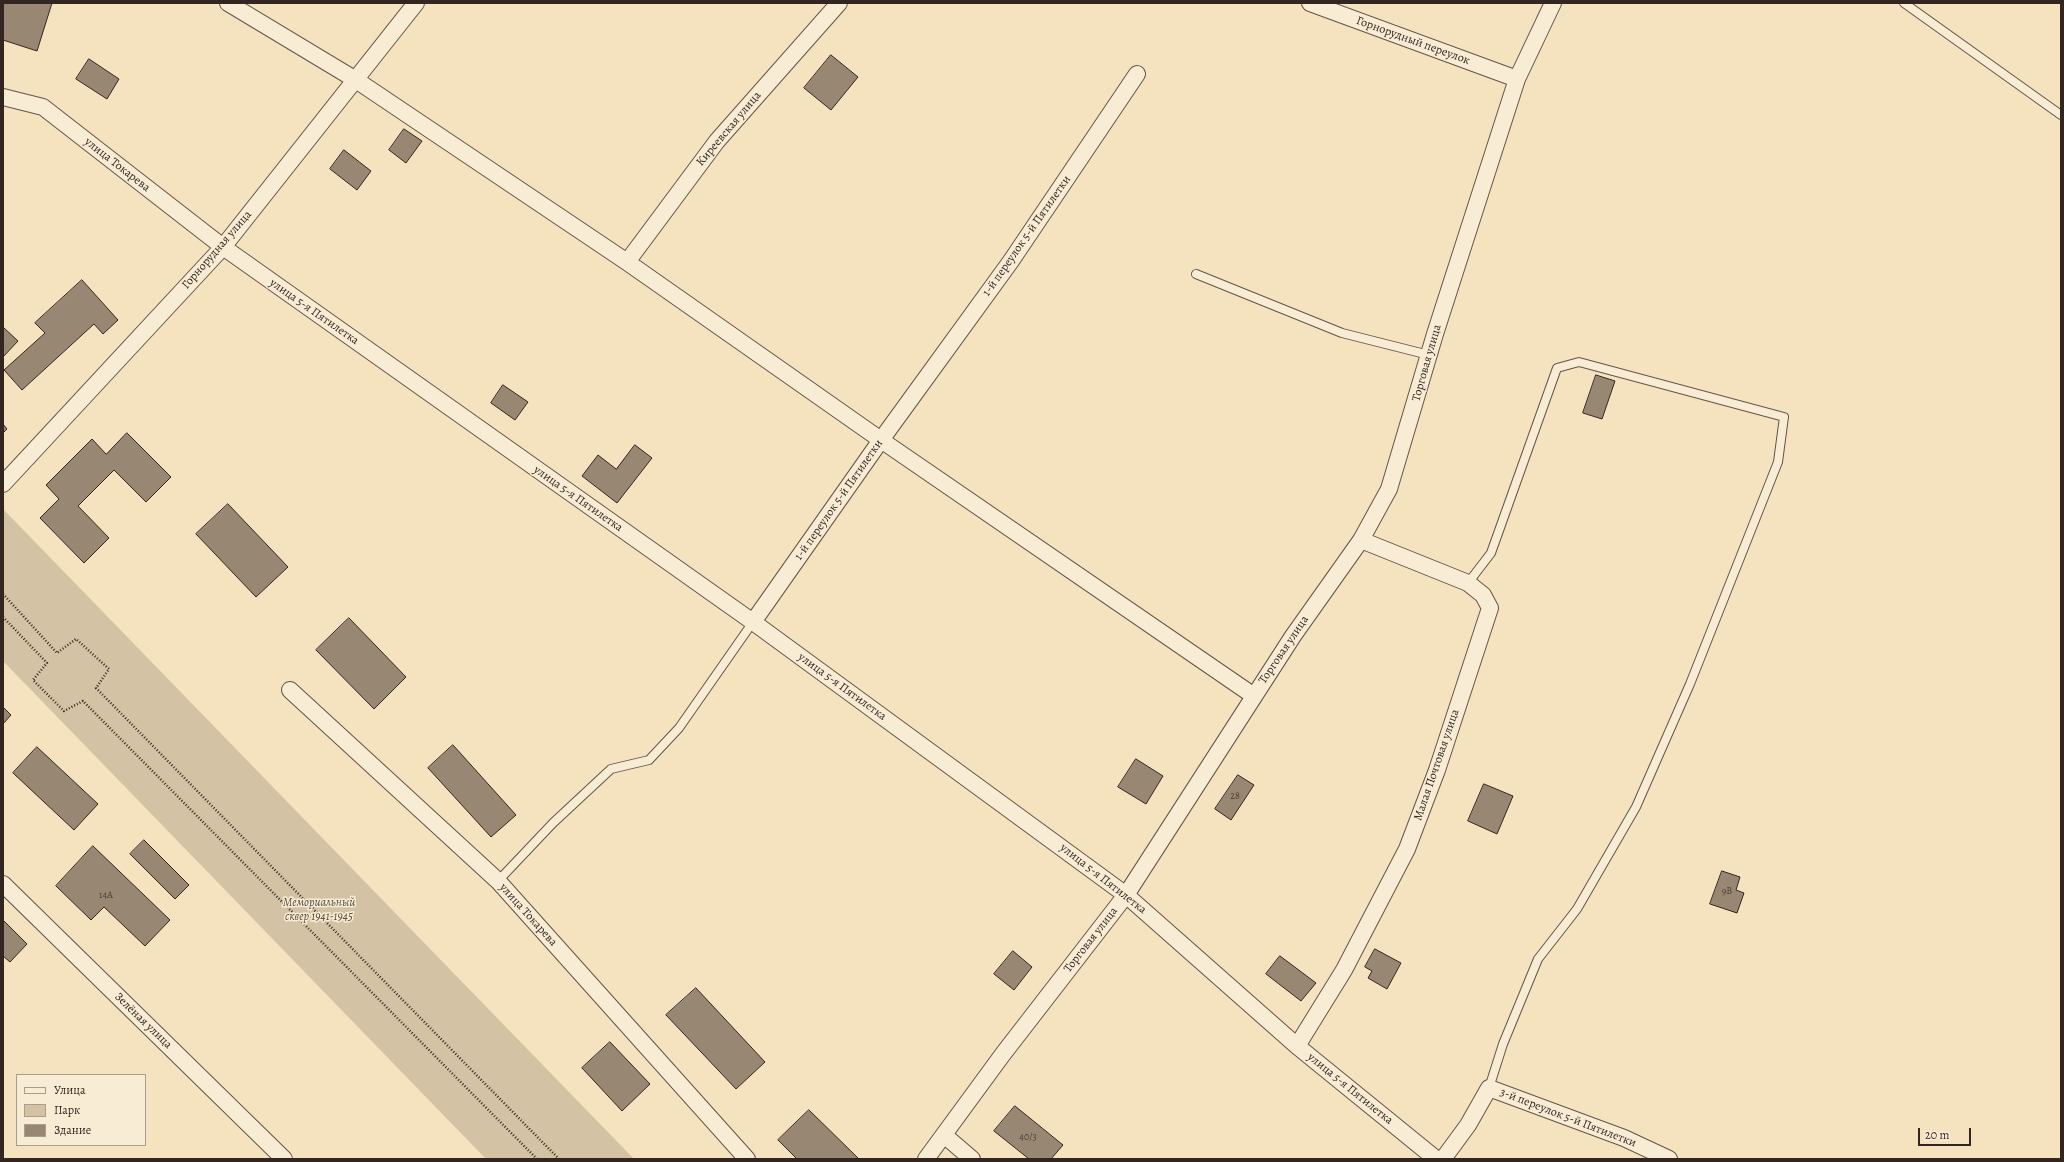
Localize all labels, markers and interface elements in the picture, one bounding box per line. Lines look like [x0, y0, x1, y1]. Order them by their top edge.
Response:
street label: Горнорудный переулок [1354, 14, 1472, 68]
street label: Киреевская улица [694, 89, 764, 169]
street label: улица Токарева [81, 135, 153, 195]
street label: 1-й переулок 5-й Пятилетки [980, 173, 1074, 299]
street label: Горнорудная улица [179, 208, 255, 292]
street label: улица 5-я Пятилетка [267, 276, 361, 348]
street label: Торговая улица [1409, 323, 1445, 403]
street label: 1-й переулок 5-й Пятилетки [792, 437, 886, 563]
street label: улица 5-я Пятилетка [531, 463, 625, 535]
street label: Торговая улица [1256, 613, 1312, 687]
street label: улица 5-я Пятилетка [795, 650, 889, 724]
street label: Малая Почтовая улица [1411, 707, 1463, 823]
house number: 28 [1230, 791, 1240, 803]
street label: улица 5-я Пятилетка [1057, 841, 1149, 917]
street label: улица Токарева [496, 881, 560, 949]
house number: 9В [1722, 886, 1732, 898]
house number: 14А [99, 890, 113, 902]
park label: Мемориальный сквер 1941-1945 [283, 896, 355, 924]
street label: Торговая улица [1061, 904, 1121, 976]
street label: Зелёная улица [111, 990, 175, 1052]
street label: улица 5-я Пятилетка [1304, 1050, 1396, 1128]
legend [16, 1074, 146, 1146]
text: Улица [54, 1082, 85, 1098]
street label: 3-й переулок 5-й Пятилетки [1498, 1085, 1638, 1151]
text: Парк [54, 1102, 80, 1118]
scale bar [1920, 1120, 1973, 1146]
text: Здание [54, 1122, 91, 1138]
text: 20 m [1925, 1127, 1949, 1143]
house number: 40/3 [1019, 1132, 1037, 1144]

